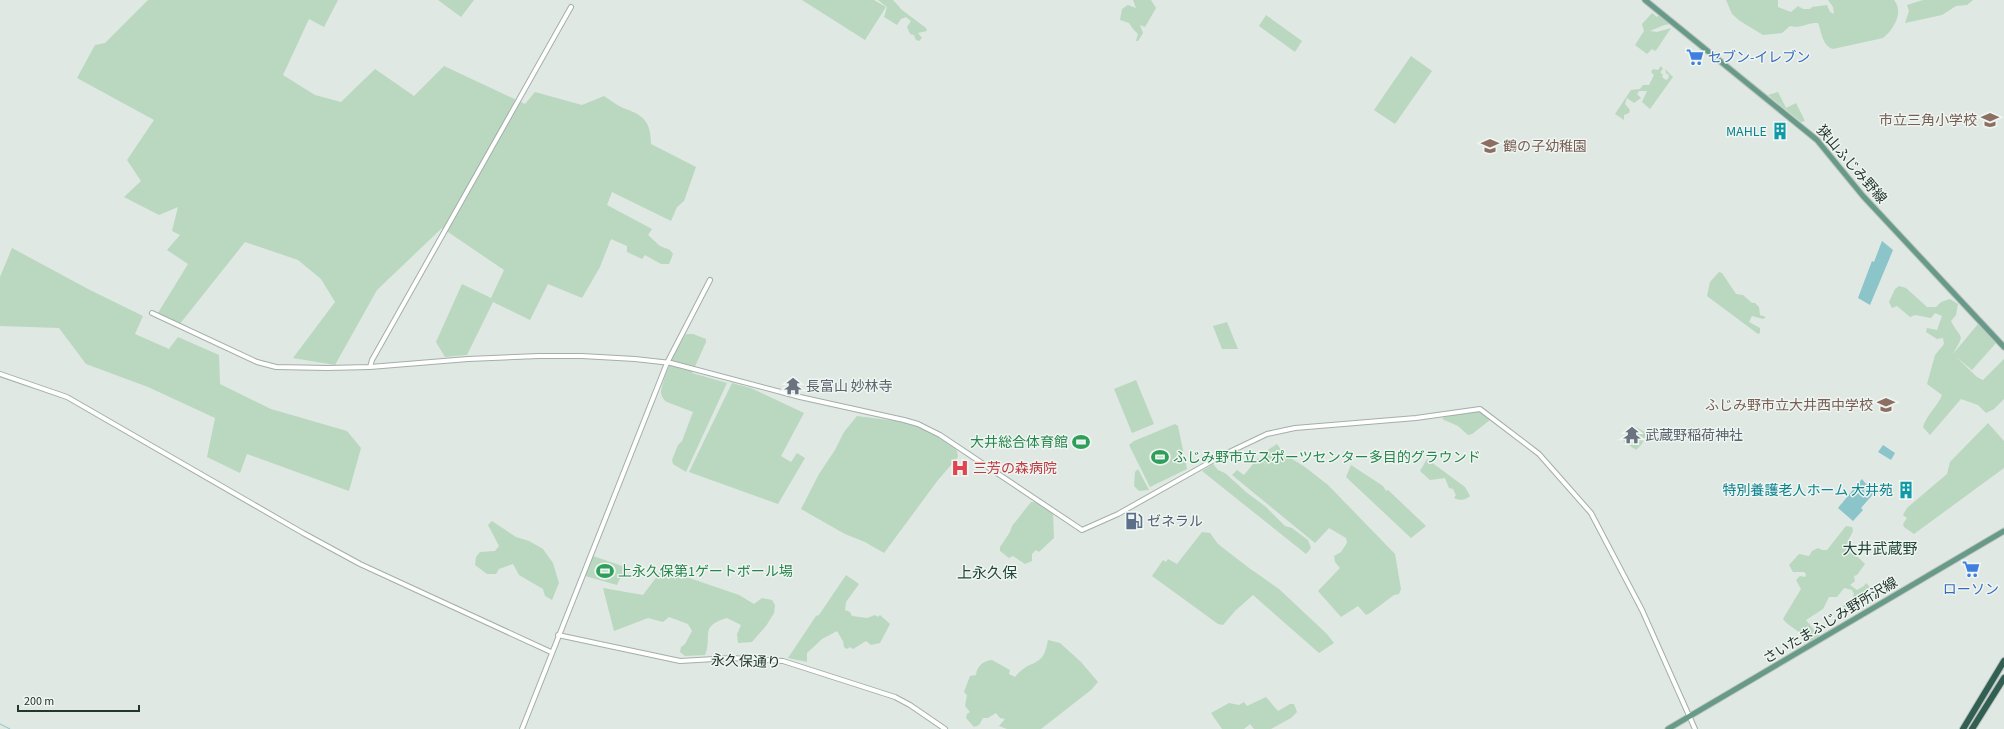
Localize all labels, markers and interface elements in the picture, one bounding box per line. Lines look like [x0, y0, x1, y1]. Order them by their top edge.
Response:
supermarket icon: セブン-イレブン [1685, 47, 1705, 67]
place label: セブン-イレブン [1708, 48, 1810, 68]
school or university icon: 市立三角小学校 [1980, 110, 2000, 130]
place label: 市立三角小学校 [1879, 111, 1977, 131]
building icon: MAHLE [1770, 121, 1790, 141]
street label: 狭山ふじみ野線 [1812, 121, 1891, 208]
place label: MAHLE [1726, 122, 1767, 142]
school or university icon: 鶴の子幼稚園 [1480, 136, 1500, 156]
place label: 鶴の子幼稚園 [1503, 137, 1587, 157]
temple icon: 長富山 妙林寺 [783, 376, 803, 396]
place label: 長富山 妙林寺 [806, 377, 893, 397]
school or university icon: ふじみ野市立大井西中学校 [1876, 395, 1896, 415]
place label: ふじみ野市立大井西中学校 [1705, 396, 1873, 416]
temple icon: 武蔵野稲荷神社 [1622, 425, 1642, 445]
place label: 武蔵野稲荷神社 [1645, 426, 1743, 446]
sports icon: 大井総合体育館 [1071, 432, 1091, 452]
place label: 大井総合体育館 [970, 433, 1068, 453]
sports icon: ふじみ野市⽴スポーツセンター多⽬的グラウンド [1150, 447, 1170, 467]
place label: ふじみ野市⽴スポーツセンター多⽬的グラウンド [1173, 448, 1481, 468]
hospital icon: 三芳の森病院 [950, 458, 970, 478]
place label: 三芳の森病院 [973, 459, 1057, 479]
building icon: 特別養護老人ホーム 大井苑 [1896, 480, 1916, 500]
place label: 特別養護老人ホーム 大井苑 [1723, 481, 1893, 501]
fuel station icon: ゼネラル [1124, 511, 1144, 531]
place label: ゼネラル [1147, 512, 1203, 532]
district label: 大井武蔵野 [1842, 539, 1918, 560]
supermarket icon: ローソン [1961, 559, 1981, 579]
sports icon: 上永久保第1ゲートボール場 [595, 561, 615, 581]
place label: 上永久保第1ゲートボール場 [618, 562, 793, 582]
district label: 上永久保 [957, 563, 1017, 584]
street label: さいたまふじみ野所沢線 [1760, 573, 1901, 669]
place label: ローソン [1943, 580, 1999, 600]
street label: 永久保通り [711, 651, 781, 673]
scale bar [18, 687, 139, 713]
text: 200 m [24, 693, 54, 710]

